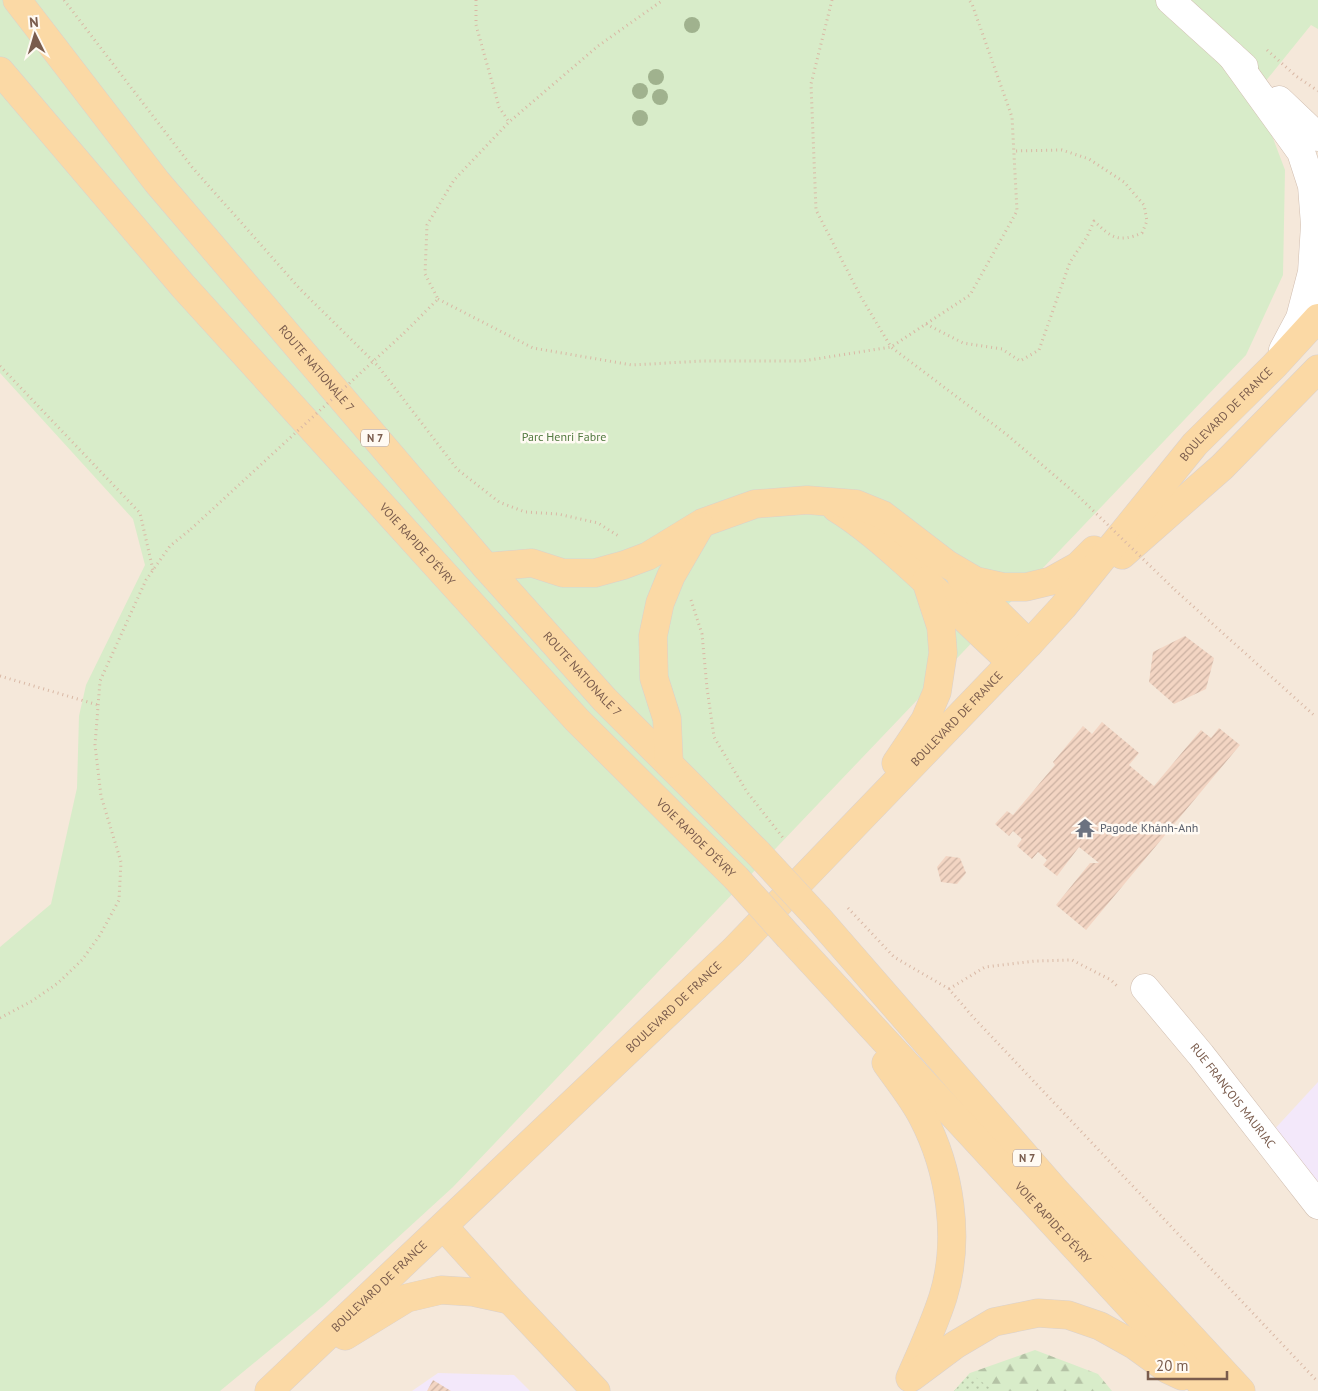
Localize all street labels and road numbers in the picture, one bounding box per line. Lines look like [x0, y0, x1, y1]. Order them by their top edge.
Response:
street label: ROUTE NATIONALE 7 [276, 322, 358, 415]
street label: BOULEVARD DE FRANCE [1176, 364, 1275, 464]
road number: N 7 [361, 429, 389, 446]
street label: VOIE RAPIDE D'ÉVRY [376, 499, 459, 588]
street label: ROUTE NATIONALE 7 [540, 628, 625, 719]
street label: BOULEVARD DE FRANCE [907, 668, 1006, 769]
street label: VOIE RAPIDE D'ÉVRY [653, 794, 739, 881]
street label: BOULEVARD DE FRANCE [623, 958, 724, 1056]
street label: RUE FRANÇOIS MAURIAC [1187, 1040, 1279, 1151]
road number: N 7 [1013, 1150, 1041, 1166]
street label: VOIE RAPIDE D'ÉVRY [1011, 1178, 1095, 1267]
street label: BOULEVARD DE FRANCE [328, 1237, 430, 1335]

